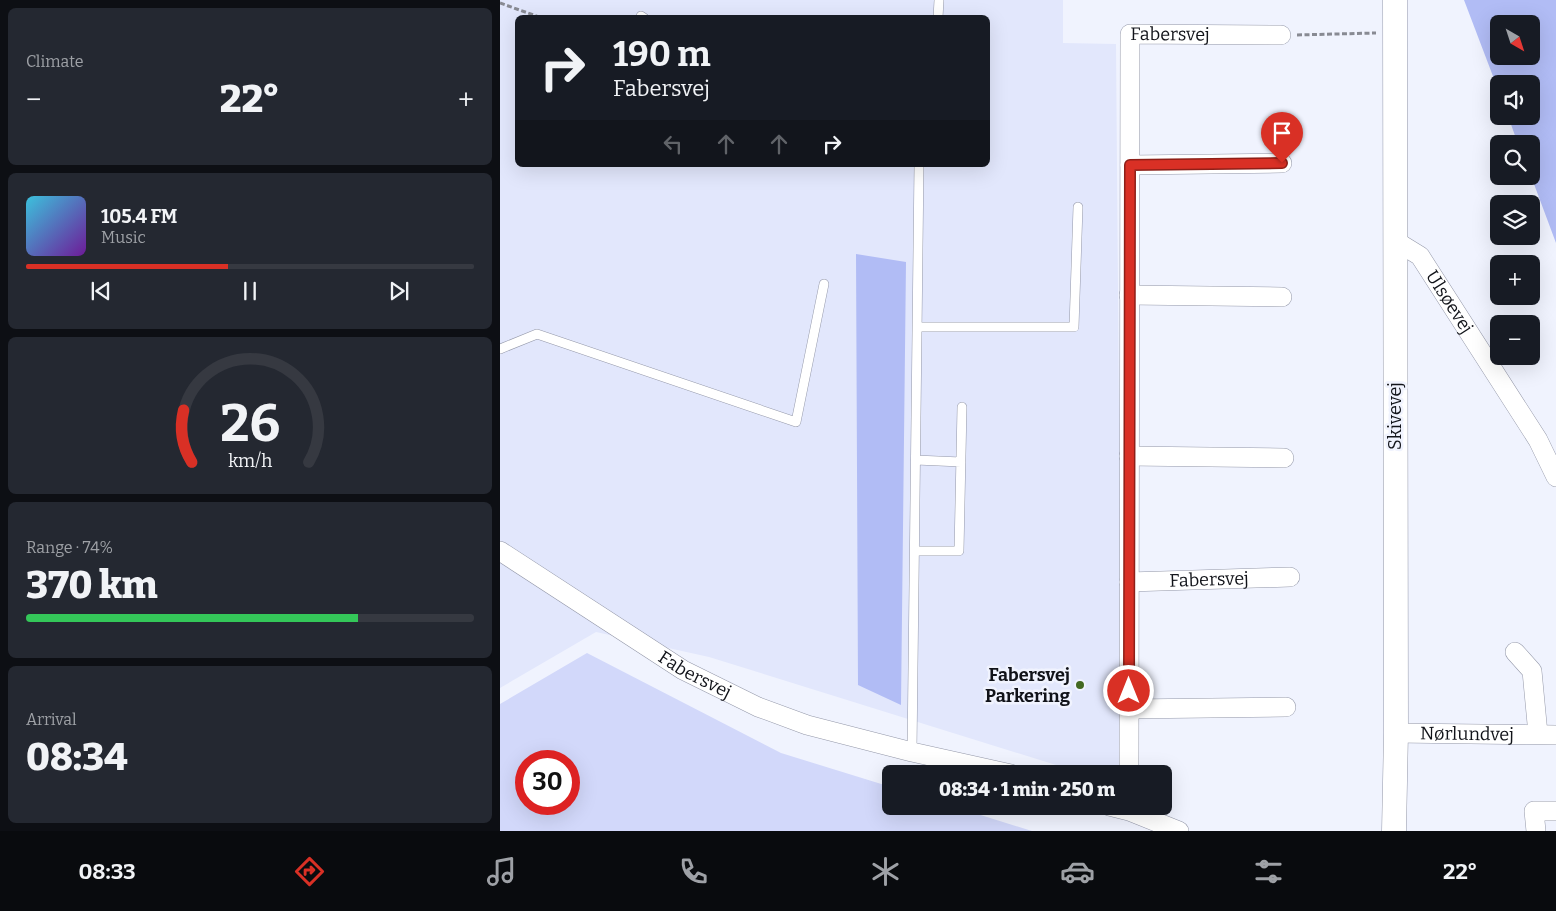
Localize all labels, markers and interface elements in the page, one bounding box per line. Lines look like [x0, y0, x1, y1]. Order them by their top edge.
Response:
north arrow [1490, 15, 1540, 65]
map controls [1490, 15, 1540, 365]
street label: Fabersvej [1130, 23, 1210, 46]
text: 190 m [613, 33, 711, 75]
icon: right [530, 35, 595, 100]
text: Climate [26, 52, 84, 71]
text: Fabersvej [613, 75, 710, 102]
button: sound [1490, 75, 1540, 125]
text: 22° [220, 76, 280, 122]
text: − [26, 83, 41, 116]
text: + [458, 83, 474, 116]
pin [1261, 112, 1303, 163]
icon: arrive [1268, 119, 1296, 147]
icon: left [659, 130, 687, 158]
icon: ahead [712, 130, 740, 158]
icon: ahead [765, 130, 793, 158]
icon: right [818, 130, 846, 158]
button: search [1490, 135, 1540, 185]
button: layers [1490, 195, 1540, 245]
text: 105.4 FM [101, 205, 177, 228]
text: Music [101, 228, 146, 247]
button: + [1490, 255, 1540, 305]
street label: Ulsøevej [1421, 266, 1478, 338]
icon: previous [87, 277, 115, 305]
icon: pause [236, 277, 264, 305]
icon: next [385, 277, 413, 305]
button: − [1490, 315, 1540, 365]
street label: Skivevej [1384, 382, 1406, 450]
text: 26 [220, 392, 280, 455]
text: km/h [228, 450, 272, 472]
text: Range · 74% [26, 538, 113, 557]
text: 370 km [26, 562, 158, 608]
street label: Fabersvej [1169, 567, 1249, 592]
street label: Fabersvej [654, 646, 735, 703]
place label: Fabersvej Parkering [985, 664, 1071, 707]
position arrow [1102, 664, 1154, 716]
marker: Fabersvej Parkering [1074, 679, 1086, 691]
text: Arrival [26, 710, 77, 729]
street label: Nørlundvej [1420, 722, 1514, 745]
text: 08:34 [26, 734, 128, 780]
speed limit sign: 30 [515, 750, 580, 815]
text: 08:34 · 1 min · 250 m [939, 778, 1115, 801]
icon: directions [292, 854, 327, 889]
icon: music [484, 854, 519, 889]
icon: phone [676, 854, 711, 889]
icon: climate [868, 854, 903, 889]
icon: car [1060, 854, 1095, 889]
icon: filters [1251, 854, 1286, 889]
text: 08:33 [78, 858, 136, 885]
text: 22° [1443, 858, 1478, 885]

